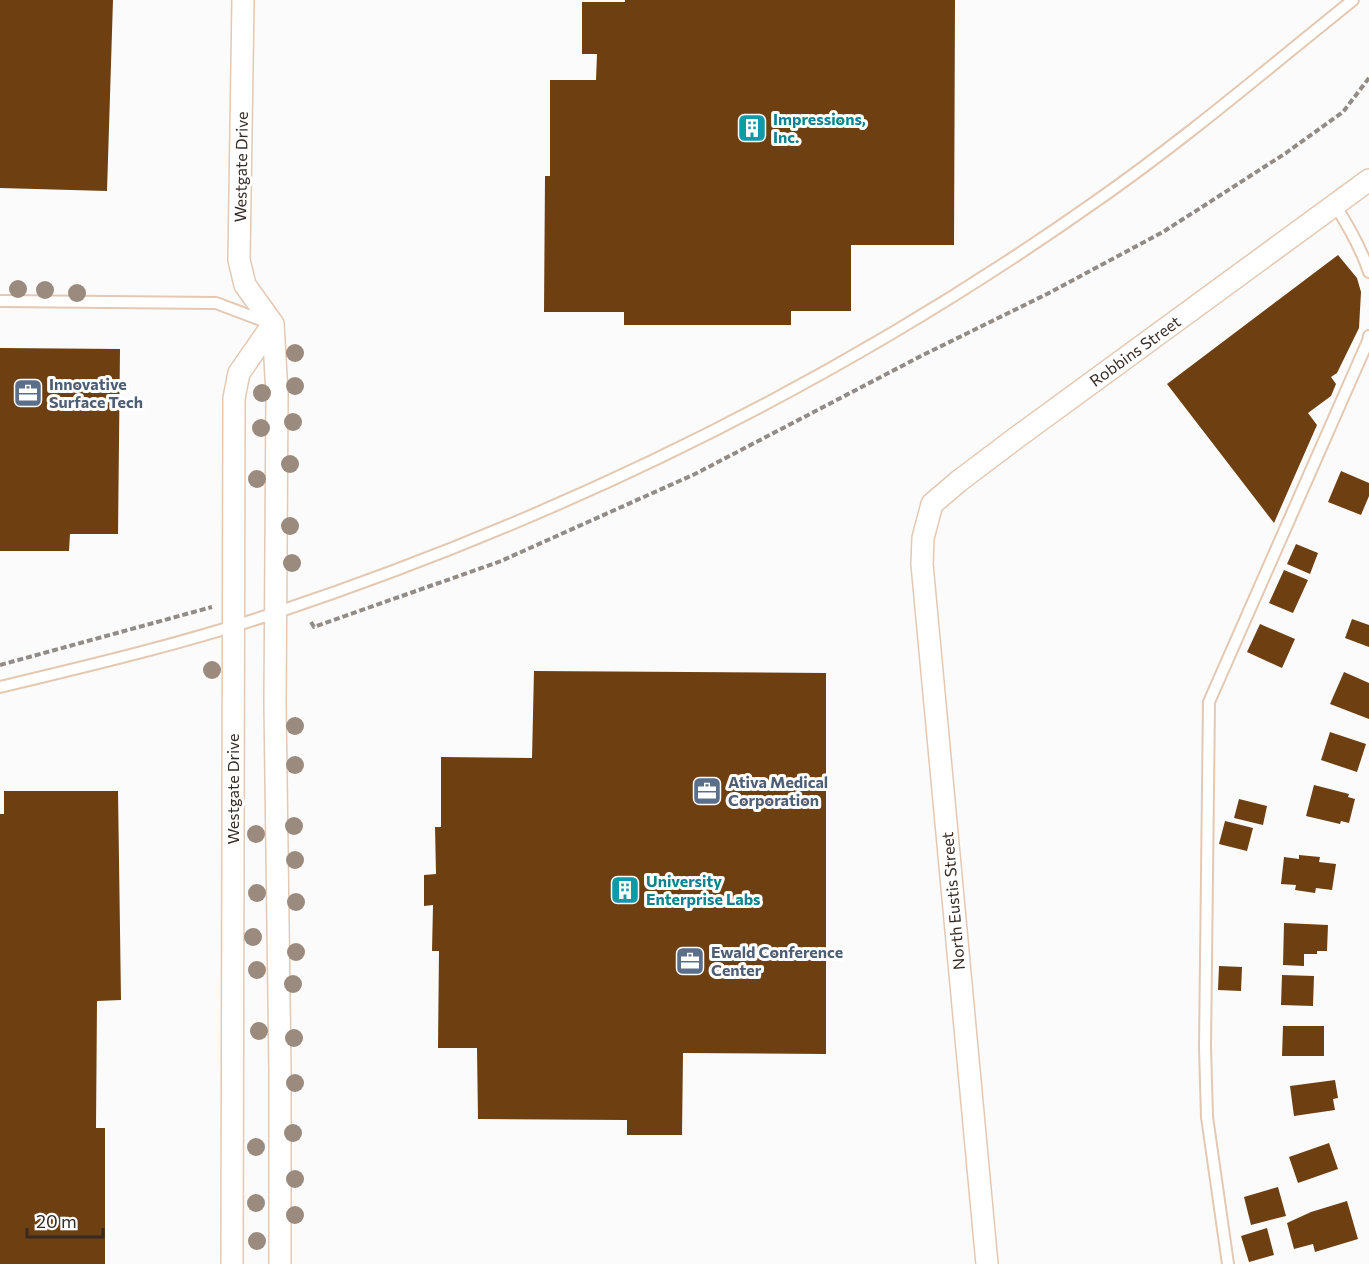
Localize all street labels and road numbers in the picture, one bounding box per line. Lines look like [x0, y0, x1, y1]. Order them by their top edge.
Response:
street label: Westgate Drive [230, 111, 251, 223]
street label: Robbins Street [1086, 311, 1184, 390]
street label: Westgate Drive [223, 734, 242, 844]
street label: North Eustis Street [937, 831, 968, 971]

